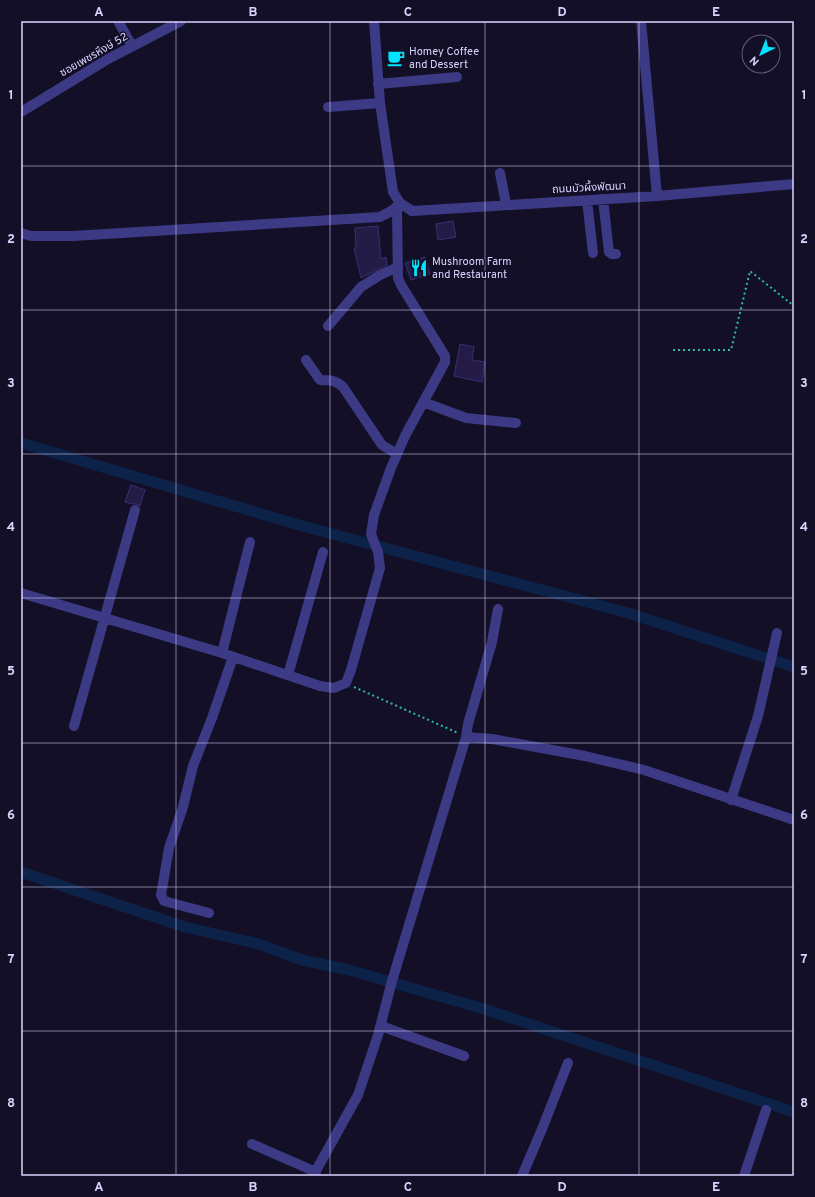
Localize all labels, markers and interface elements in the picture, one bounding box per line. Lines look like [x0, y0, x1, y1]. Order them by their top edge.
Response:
text: A [94, 5, 104, 21]
text: B [249, 5, 258, 21]
text: C [404, 5, 412, 21]
text: D [557, 5, 567, 21]
text: E [712, 5, 720, 21]
street label: ซอยเพชรหึงษ์ 52 [57, 30, 131, 80]
north arrow [741, 34, 781, 74]
place label: Homey Coffee and Dessert [409, 45, 479, 72]
cafe icon: Homey Coffee and Dessert [386, 48, 406, 68]
text: N [747, 53, 763, 68]
text: 1 [8, 88, 14, 104]
text: 1 [801, 88, 807, 104]
street label: ถนนบัวผึ้งพัฒนา [552, 177, 626, 197]
text: 2 [7, 232, 15, 248]
text: 2 [800, 232, 808, 248]
place label: Mushroom Farm and Restaurant [432, 255, 512, 282]
restaurant icon: Mushroom Farm and Restaurant [409, 258, 429, 278]
text: 3 [7, 376, 15, 392]
text: 3 [800, 376, 808, 392]
text: 4 [7, 520, 15, 536]
text: 4 [800, 520, 808, 536]
text: 5 [7, 664, 15, 680]
text: 5 [800, 664, 808, 680]
text: 6 [7, 808, 15, 824]
text: 6 [800, 808, 808, 824]
text: 7 [8, 952, 15, 968]
text: 7 [801, 952, 808, 968]
text: 8 [7, 1096, 15, 1112]
text: 8 [800, 1096, 808, 1112]
text: A [94, 1180, 104, 1196]
text: B [249, 1180, 258, 1196]
text: C [404, 1180, 412, 1196]
text: D [557, 1180, 567, 1196]
text: E [712, 1180, 720, 1196]

